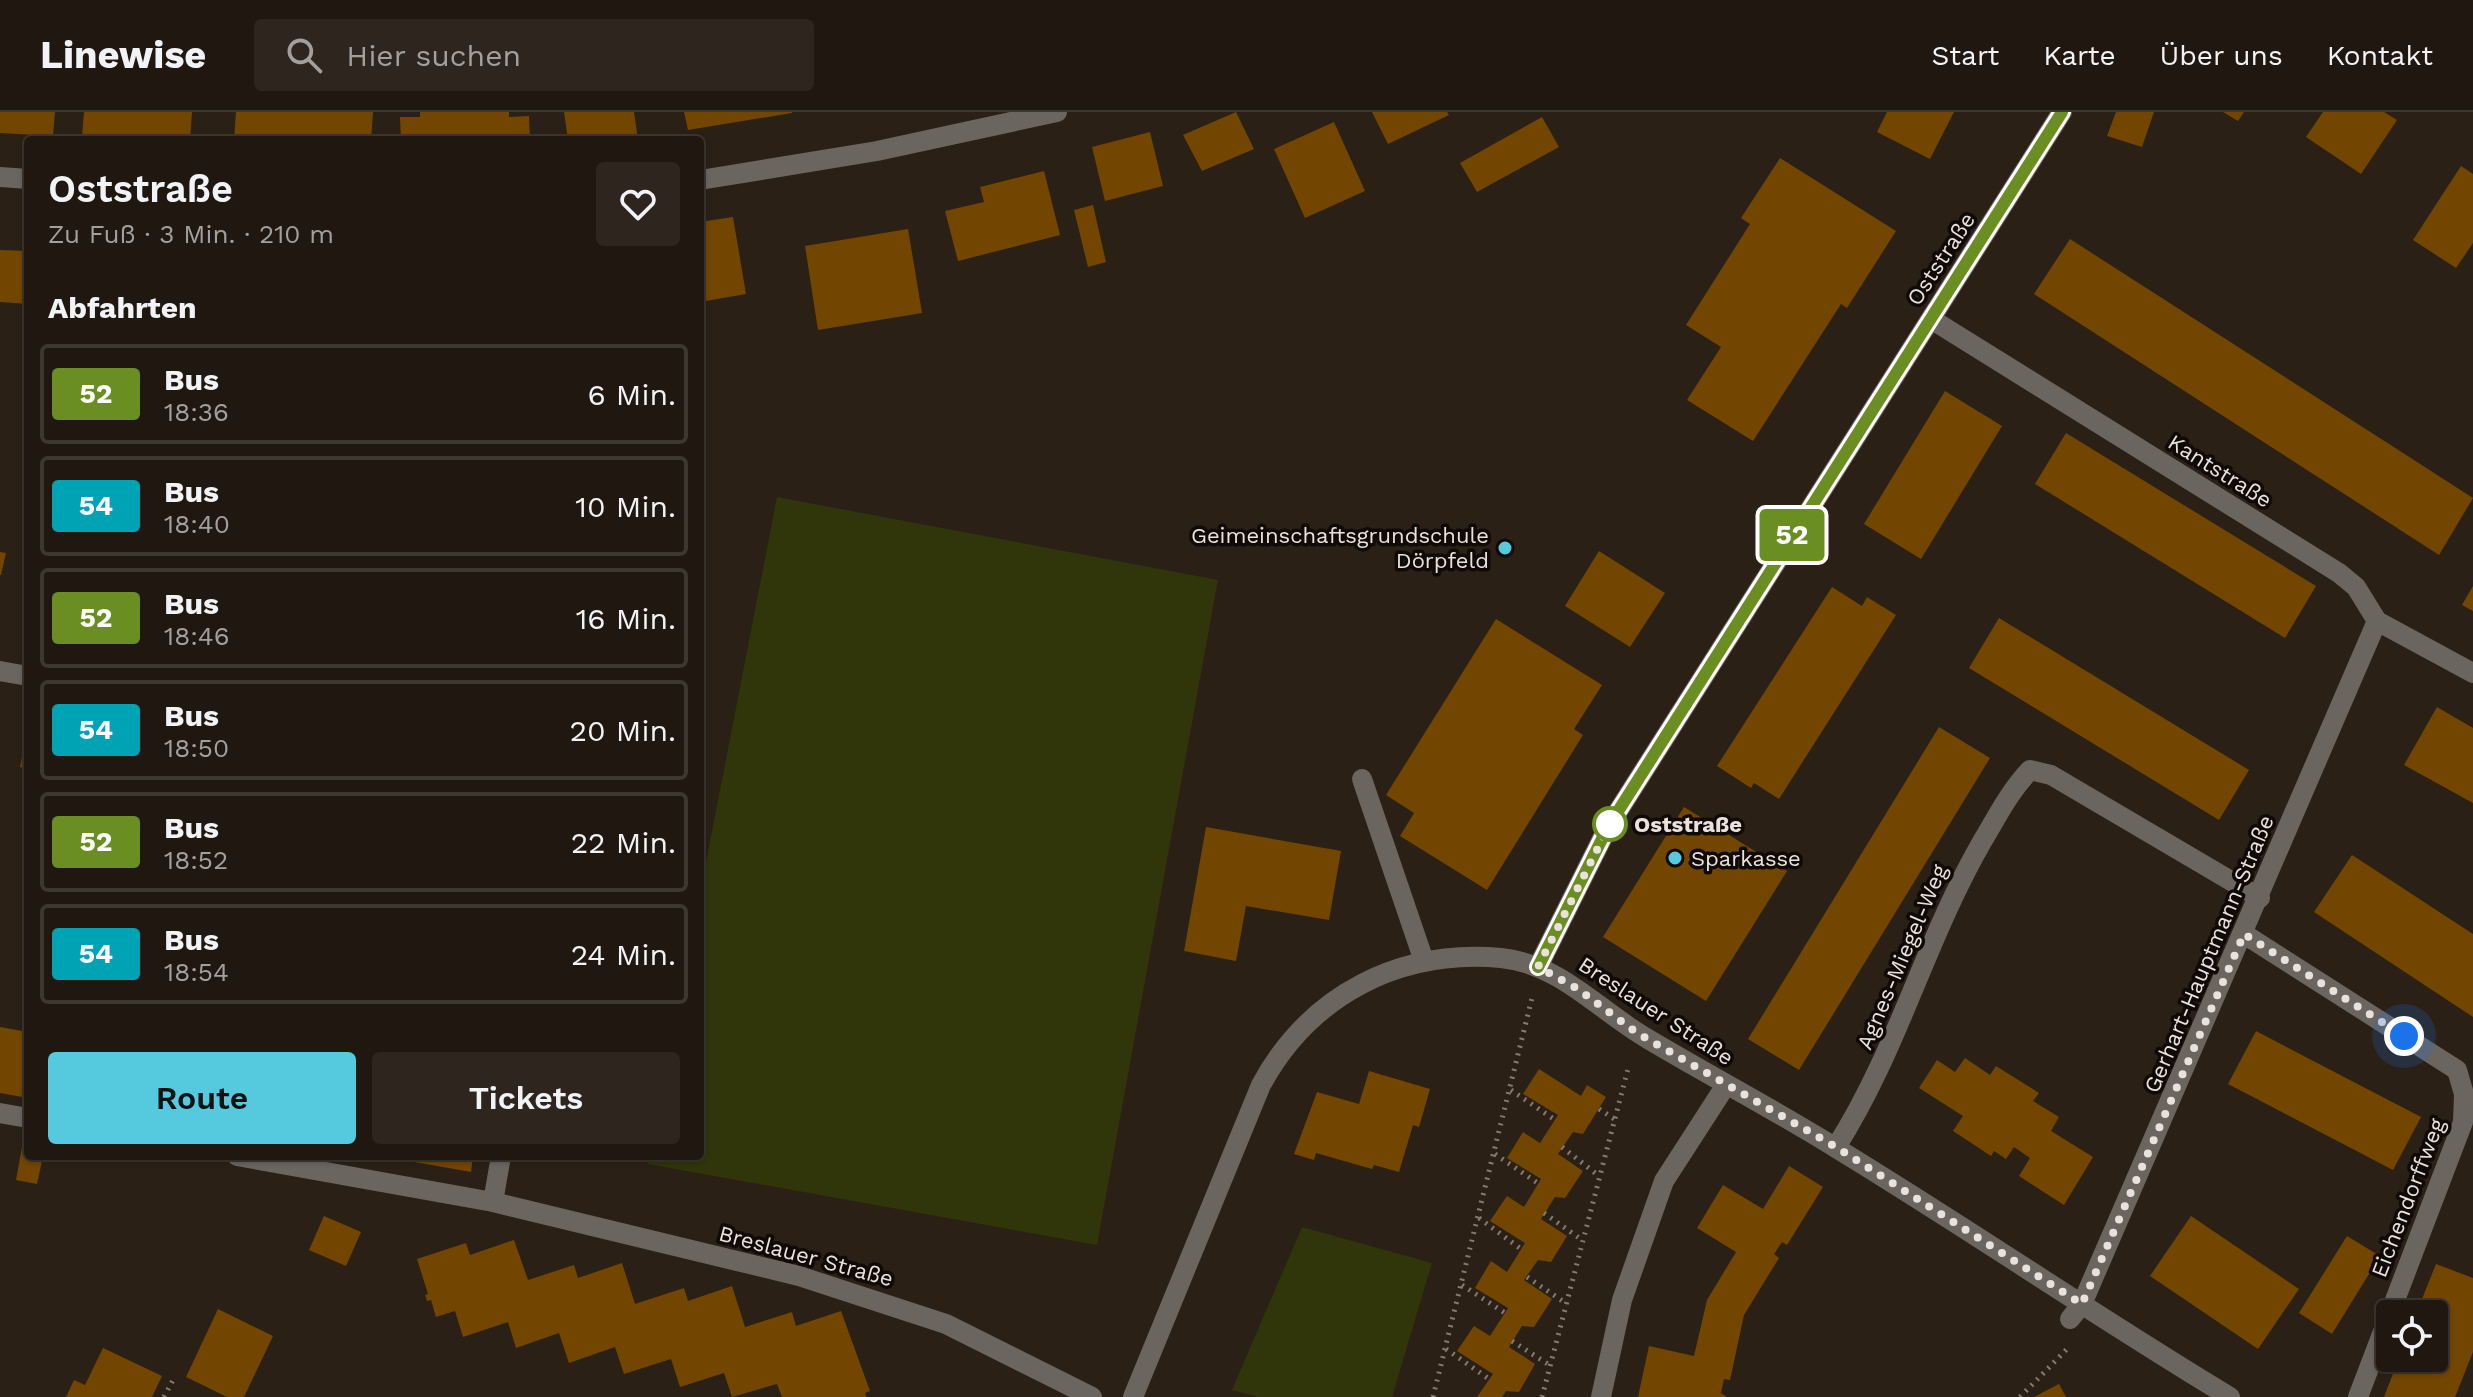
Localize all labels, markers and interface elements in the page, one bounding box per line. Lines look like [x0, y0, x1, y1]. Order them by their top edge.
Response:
search box [254, 19, 814, 91]
text: Linewise [40, 33, 206, 77]
icon: search [282, 33, 326, 77]
text: Hier suchen [346, 38, 521, 73]
text: Start [1931, 39, 1999, 72]
text: Karte [2043, 39, 2116, 72]
text: Über uns [2160, 39, 2283, 72]
text: Kontakt [2327, 39, 2433, 72]
button: heart [596, 162, 680, 246]
text: Oststraße [48, 167, 233, 211]
street label: Oststraße [1902, 208, 1980, 310]
text: Zu Fuß · 3 Min. · 210 m [48, 219, 334, 249]
text: Abfahrten [48, 290, 197, 325]
text: Bus [164, 362, 219, 397]
text: 52 [79, 377, 113, 410]
text: 6 Min. [587, 377, 676, 412]
text: 18:36 [164, 397, 229, 427]
street label: Kantstraße [2164, 429, 2276, 513]
text: Bus [164, 474, 219, 509]
text: 54 [79, 489, 113, 522]
text: 10 Min. [575, 489, 676, 524]
text: 18:40 [164, 509, 230, 539]
line badge: 52 [1756, 509, 1828, 561]
text: 52 [1775, 518, 1809, 551]
place label: Geimeinschaftsgrundschule Dörpfeld [1191, 523, 1489, 573]
marker: Geimeinschaftsgrundschule Dörpfeld [1496, 539, 1514, 557]
text: Bus [164, 586, 219, 621]
text: 52 [79, 601, 113, 634]
text: 16 Min. [576, 601, 676, 636]
text: 18:46 [164, 621, 230, 651]
text: Bus [164, 698, 219, 733]
text: 54 [79, 713, 113, 746]
text: 20 Min. [569, 713, 676, 748]
text: 18:50 [164, 733, 229, 763]
marker: Oststraße [1593, 807, 1627, 841]
text: Bus [164, 810, 219, 845]
street label: Gerhart-Hauptmann-Straße [2139, 811, 2279, 1097]
place label: Oststraße [1634, 812, 1742, 837]
text: 52 [79, 825, 113, 858]
text: 22 Min. [571, 825, 676, 860]
text: 18:52 [164, 845, 228, 875]
place label: Sparkasse [1691, 846, 1801, 871]
marker: Sparkasse [1666, 849, 1684, 867]
street label: Agnes-Miegel-Weg [1852, 861, 1952, 1053]
text: Bus [164, 922, 219, 957]
text: 54 [79, 937, 113, 970]
text: 24 Min. [571, 937, 676, 972]
street label: Breslauer Straße [1574, 952, 1738, 1070]
text: 18:54 [164, 957, 229, 987]
your location [2384, 1016, 2424, 1056]
button: Route [48, 1052, 356, 1144]
button: Tickets [372, 1052, 680, 1144]
street label: Eichendorffweg [2366, 1115, 2450, 1281]
street label: Breslauer Straße [716, 1221, 896, 1291]
map controls [2376, 1300, 2448, 1372]
button: locate [2376, 1300, 2448, 1372]

